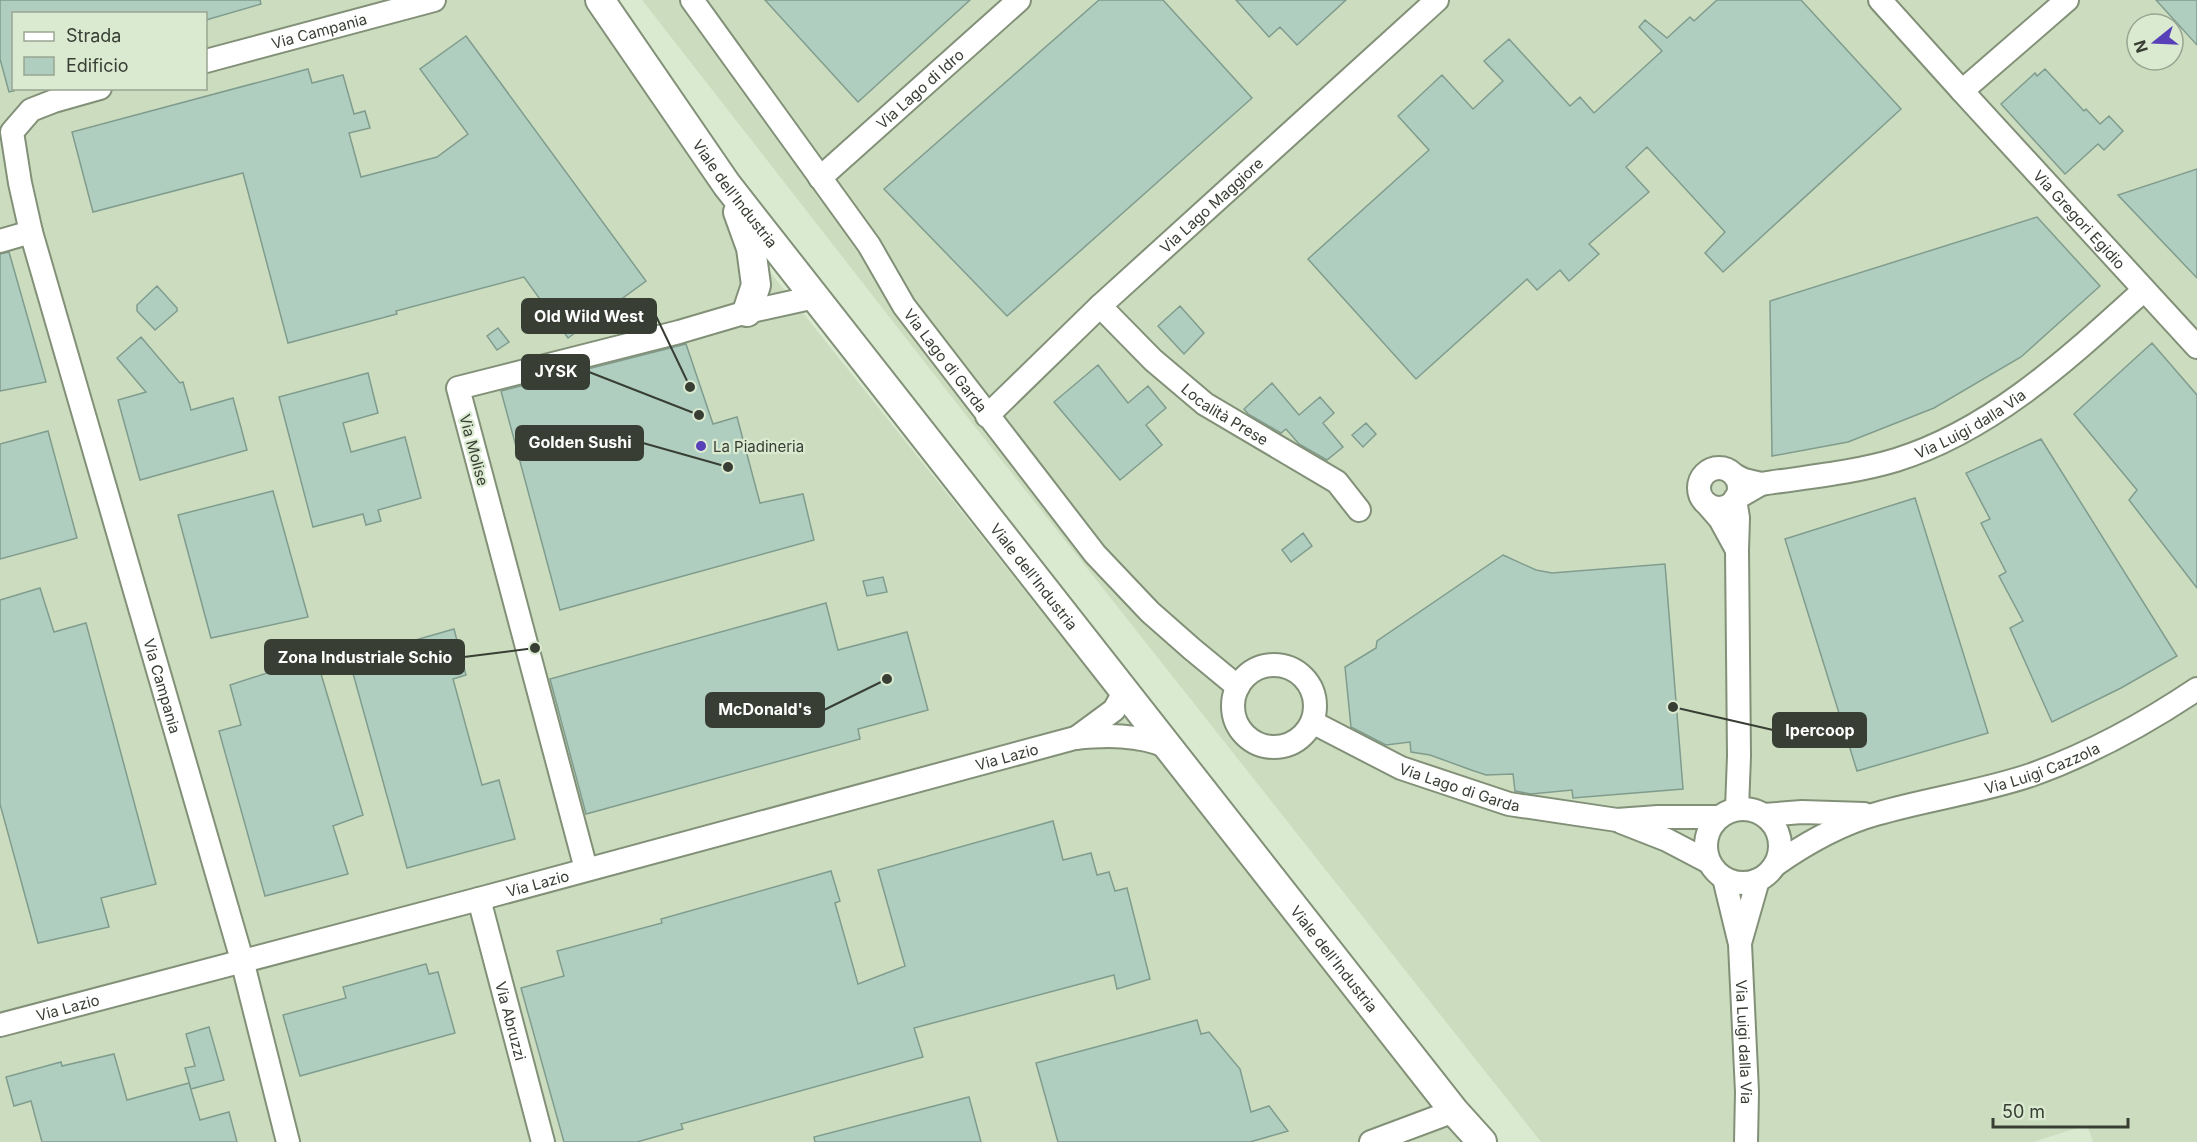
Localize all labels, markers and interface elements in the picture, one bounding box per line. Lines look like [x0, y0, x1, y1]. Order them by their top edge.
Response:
street label: Via Campania [269, 9, 369, 53]
legend [12, 12, 207, 90]
north arrow [2125, 12, 2185, 72]
text: Strada [66, 25, 121, 46]
text: N [2129, 38, 2152, 56]
street label: Via Lago di Idro [872, 45, 967, 133]
text: Edificio [66, 55, 129, 76]
street label: Viale dell'Industria [689, 135, 782, 251]
street label: Via Lago Maggiore [1156, 153, 1267, 257]
street label: Via Gregori Egidio [2029, 166, 2130, 273]
callout: Old Wild West [522, 299, 656, 333]
street label: Via Lago di Garda [900, 305, 992, 416]
text: Old Wild West [534, 306, 644, 326]
callout: JYSK [522, 355, 589, 389]
text: JYSK [534, 361, 578, 381]
street label: Località Prese [1178, 379, 1272, 449]
street label: Via Luigi dalla Via [1912, 385, 2029, 462]
street label: Via Molise [455, 412, 493, 488]
callout: Golden Sushi [516, 426, 643, 460]
text: Golden Sushi [528, 432, 632, 452]
place label: La Piadineria [713, 437, 804, 456]
marker: La Piadineria [694, 439, 708, 453]
street label: Viale dell'Industria [987, 519, 1082, 634]
street label: Via Campania [140, 636, 185, 736]
callout: Zona Industriale Schio [265, 640, 464, 674]
text: Zona Industriale Schio [278, 647, 453, 667]
callout: McDonald's [706, 693, 824, 727]
text: McDonald's [718, 699, 812, 719]
callout: Ipercoop [1773, 713, 1866, 747]
text: Ipercoop [1785, 720, 1855, 740]
street label: Via Luigi Cazzola [1982, 738, 2103, 797]
street label: Via Lazio [973, 739, 1040, 774]
street label: Via Lago di Garda [1397, 759, 1521, 815]
street label: Via Lazio [504, 866, 571, 901]
street label: Viale dell'Industria [1287, 901, 1382, 1016]
street label: Via Abruzzi [492, 979, 531, 1062]
street label: Via Luigi dalla Via [1732, 979, 1756, 1104]
street label: Via Lazio [34, 990, 101, 1025]
scale bar [1993, 1091, 2128, 1129]
text: 50 m [2002, 1101, 2045, 1122]

